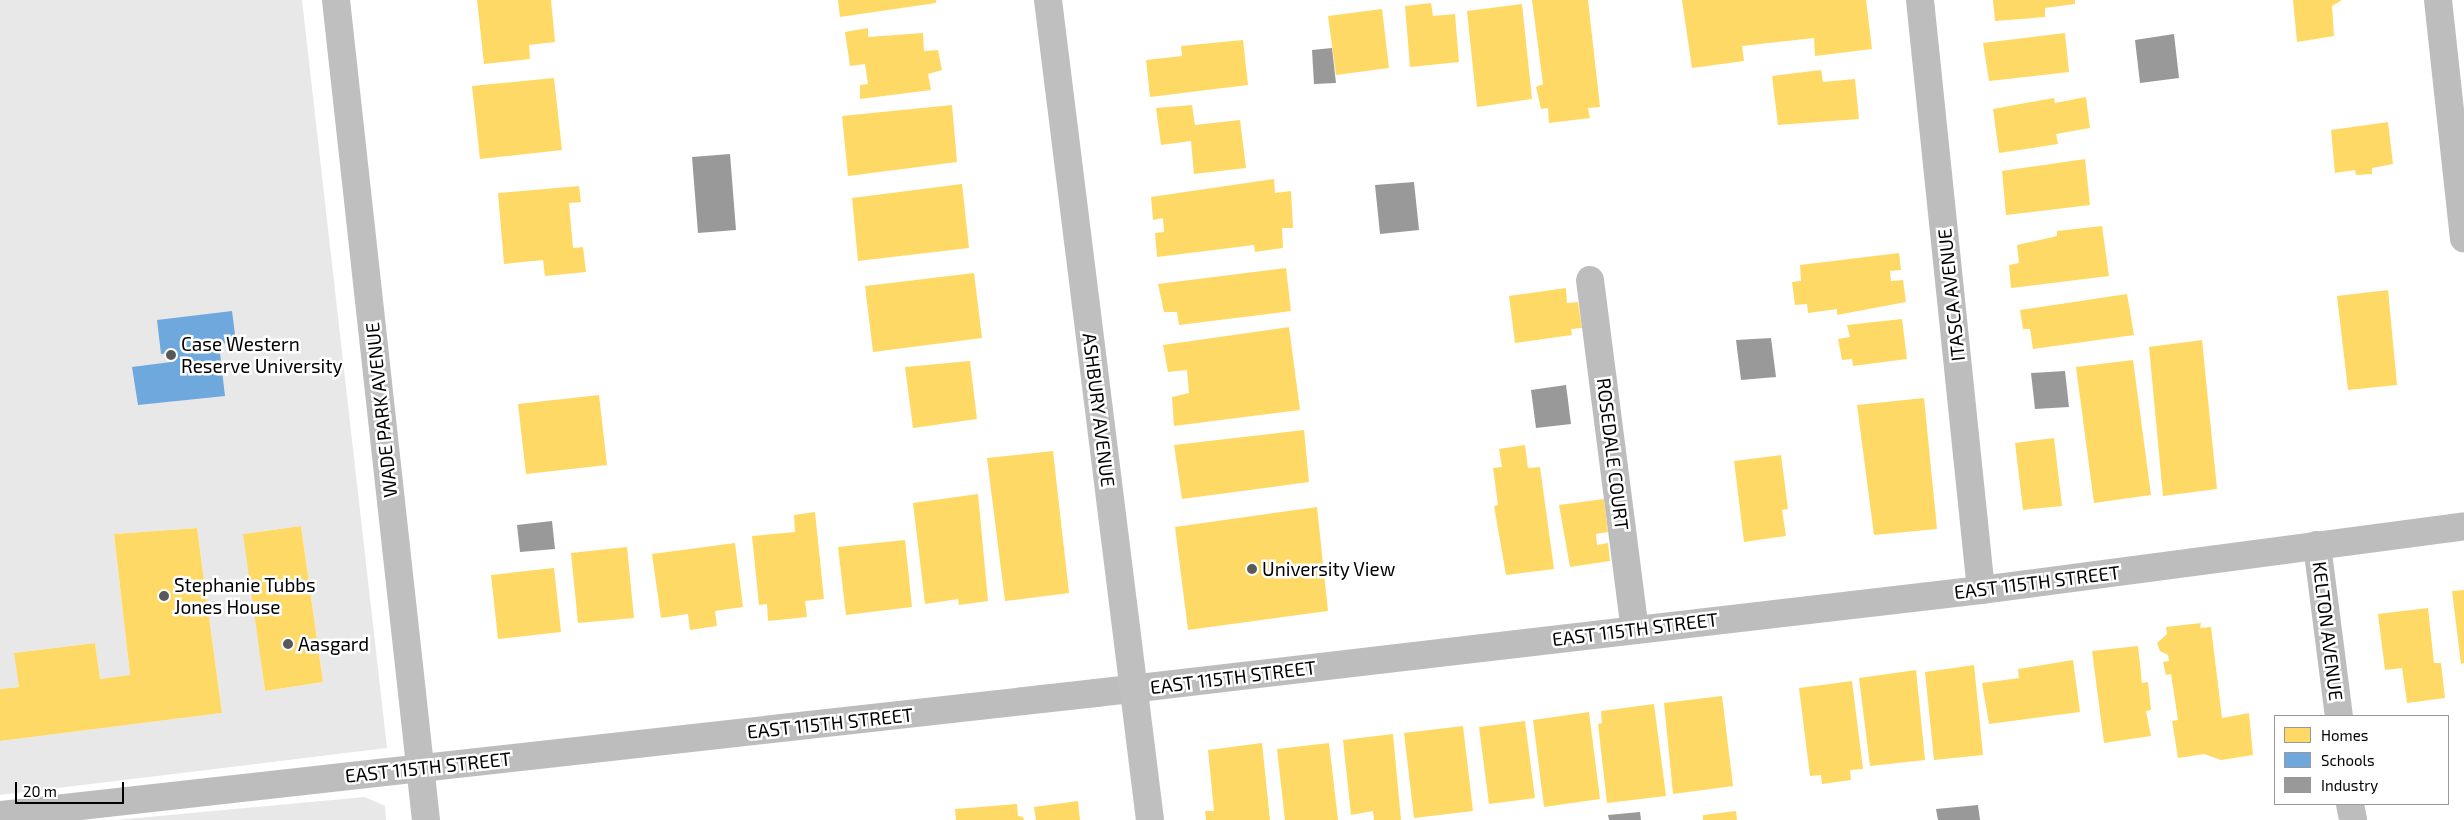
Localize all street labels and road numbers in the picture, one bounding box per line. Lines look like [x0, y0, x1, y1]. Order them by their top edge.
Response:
street label: ITASCA AVENUE [1933, 227, 1969, 363]
street label: WADE PARK AVENUE [360, 321, 402, 499]
street label: ASHBURY AVENUE [1078, 331, 1120, 489]
street label: ROSEDALE COURT [1592, 377, 1634, 531]
street label: EAST 115TH STREET [1953, 560, 2121, 604]
street label: KELTON AVENUE [2308, 560, 2348, 702]
street label: EAST 115TH STREET [1551, 607, 1719, 651]
street label: EAST 115TH STREET [1149, 655, 1317, 699]
street label: EAST 115TH STREET [746, 703, 914, 743]
street label: EAST 115TH STREET [344, 747, 512, 787]

